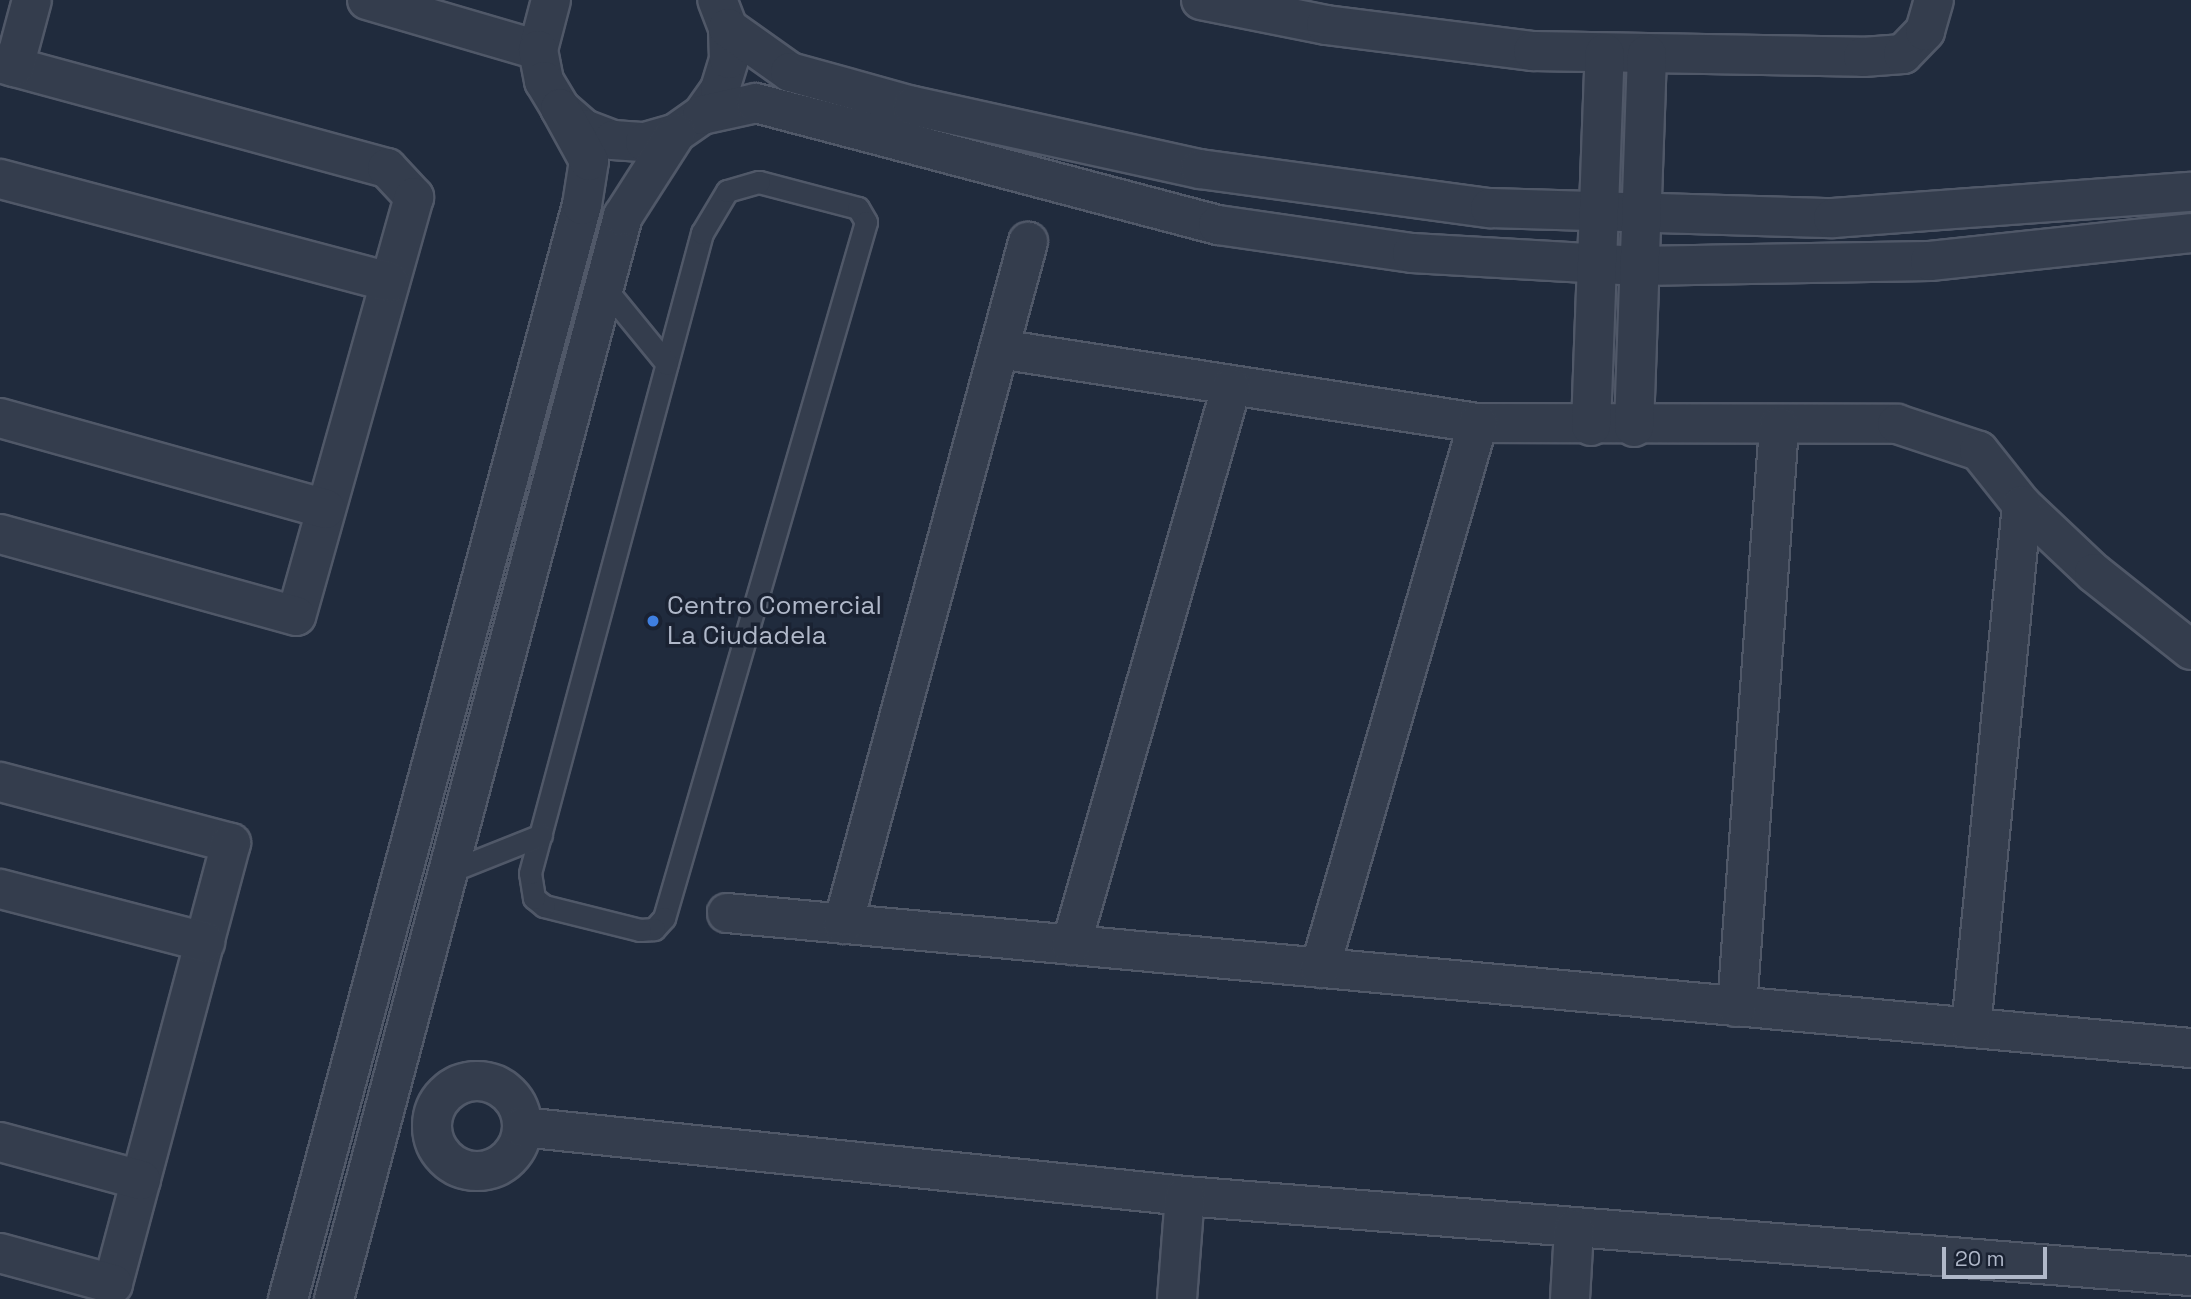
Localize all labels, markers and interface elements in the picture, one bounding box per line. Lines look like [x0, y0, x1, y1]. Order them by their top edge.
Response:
place label: Centro Comercial La Ciudadela [667, 590, 882, 652]
marker: Centro Comercial La Ciudadela [645, 613, 661, 629]
scale bar [1946, 1232, 2051, 1276]
text: 20 m [1955, 1245, 2005, 1272]

